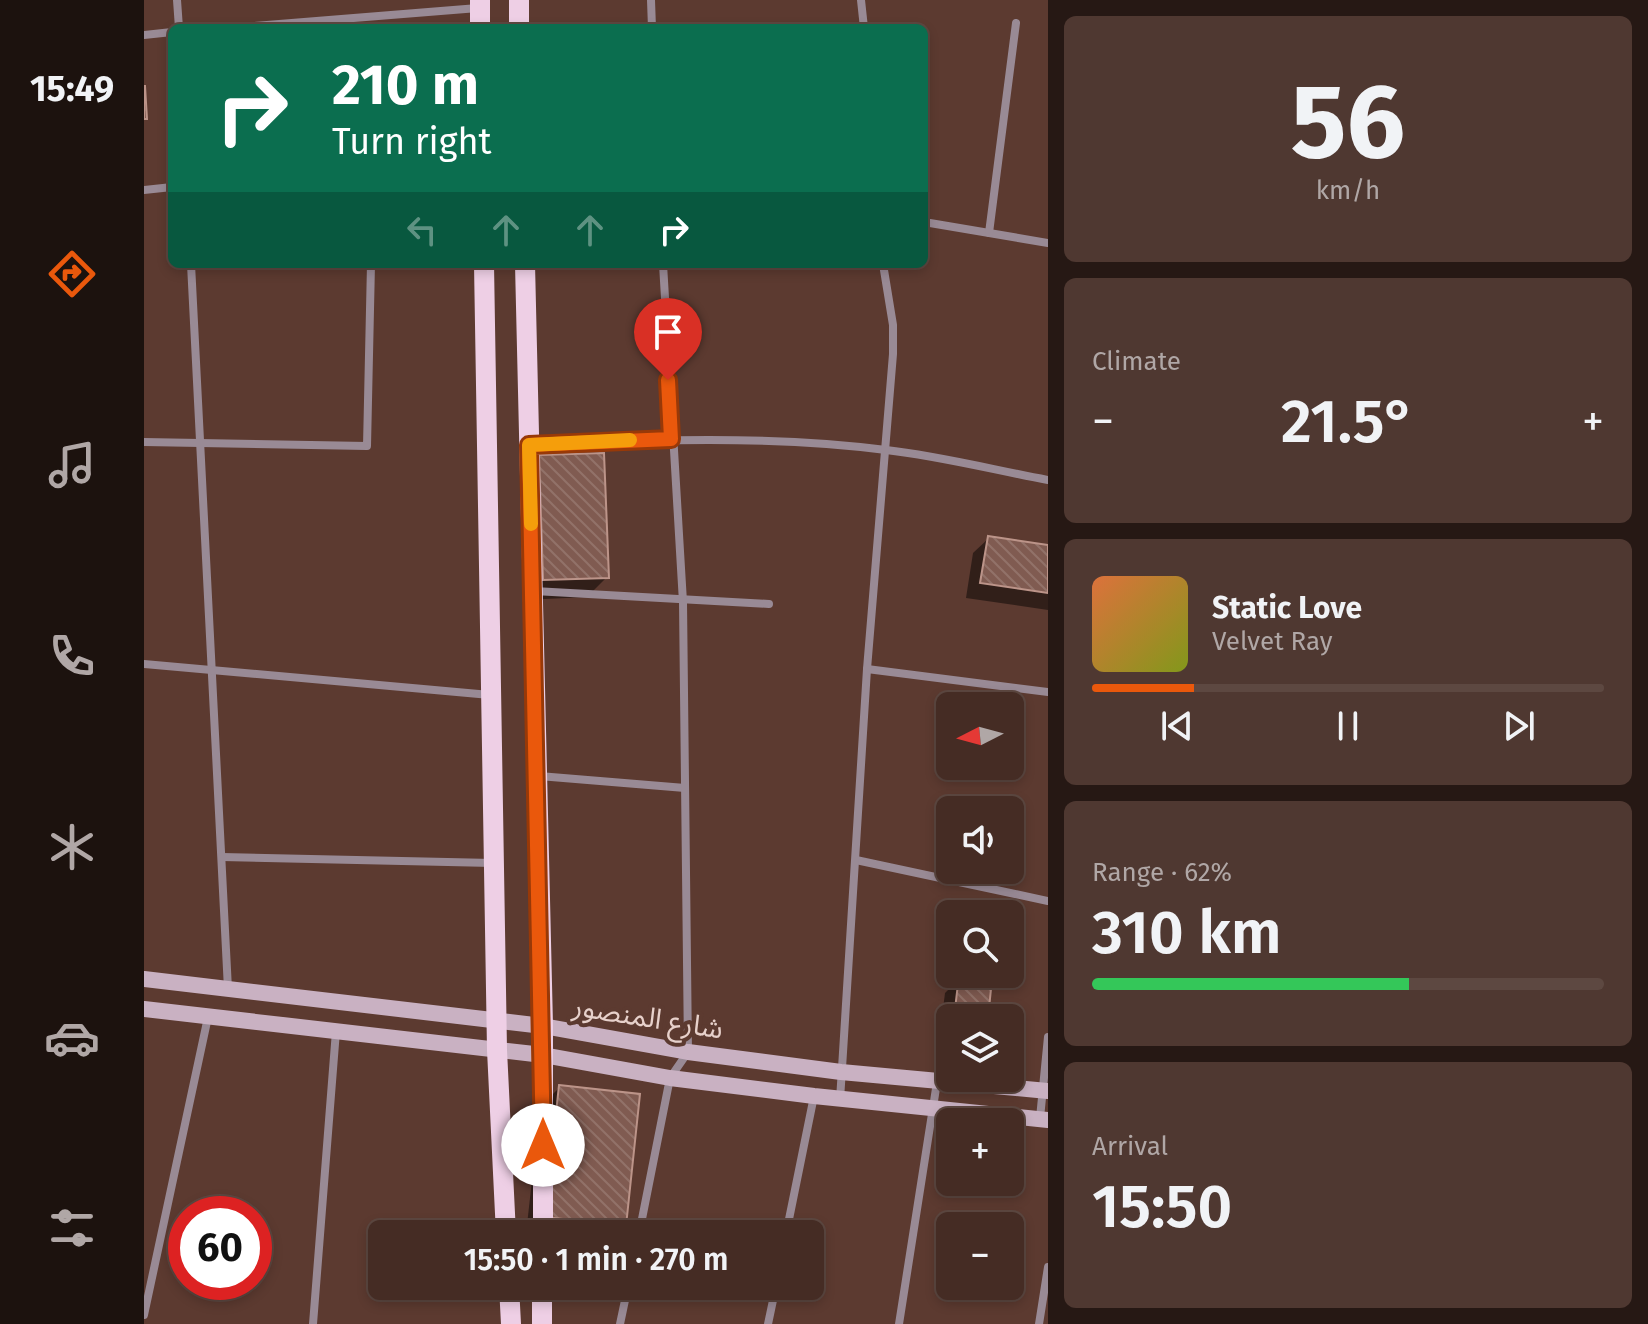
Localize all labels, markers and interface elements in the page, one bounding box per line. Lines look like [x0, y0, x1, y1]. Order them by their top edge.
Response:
text: 210 m [332, 52, 479, 119]
icon: right [200, 56, 304, 160]
text: 56 [1291, 60, 1405, 185]
text: 15:49 [30, 67, 114, 111]
text: Turn right [332, 120, 492, 164]
text: km/h [1316, 175, 1380, 206]
icon: left [400, 208, 444, 252]
icon: ahead [484, 208, 528, 252]
icon: ahead [568, 208, 612, 252]
icon: right [652, 208, 696, 252]
icon: directions [44, 246, 100, 302]
pin [634, 298, 702, 380]
icon: arrive [646, 310, 690, 354]
text: Climate [1092, 346, 1181, 377]
text: 21.5° [1281, 386, 1415, 458]
text: − [1092, 395, 1114, 448]
text: + [1582, 395, 1604, 448]
icon: music [44, 437, 100, 493]
text: Static Love [1212, 590, 1362, 626]
text: Velvet Ray [1212, 626, 1332, 657]
icon: phone [44, 628, 100, 684]
north arrow [936, 692, 1024, 780]
map controls [936, 692, 1024, 1300]
icon: previous [1155, 704, 1199, 748]
icon: pause [1326, 704, 1370, 748]
icon: next [1497, 704, 1541, 748]
button: sound [936, 796, 1024, 884]
icon: climate [44, 819, 100, 875]
text: Range · 62% [1092, 857, 1232, 888]
text: 310 km [1092, 897, 1282, 969]
button: search [936, 900, 1024, 988]
street label: شارع المنصور [569, 989, 725, 1050]
button: layers [936, 1004, 1024, 1092]
icon: car [44, 1010, 100, 1066]
position arrow [501, 1103, 585, 1187]
button: + [936, 1108, 1024, 1196]
text: Arrival [1092, 1131, 1168, 1162]
text: 15:50 [1092, 1171, 1232, 1243]
speed limit sign: 60 [168, 1196, 272, 1300]
icon: filters [44, 1200, 100, 1256]
button: − [936, 1212, 1024, 1300]
text: 15:50 · 1 min · 270 m [464, 1242, 728, 1278]

